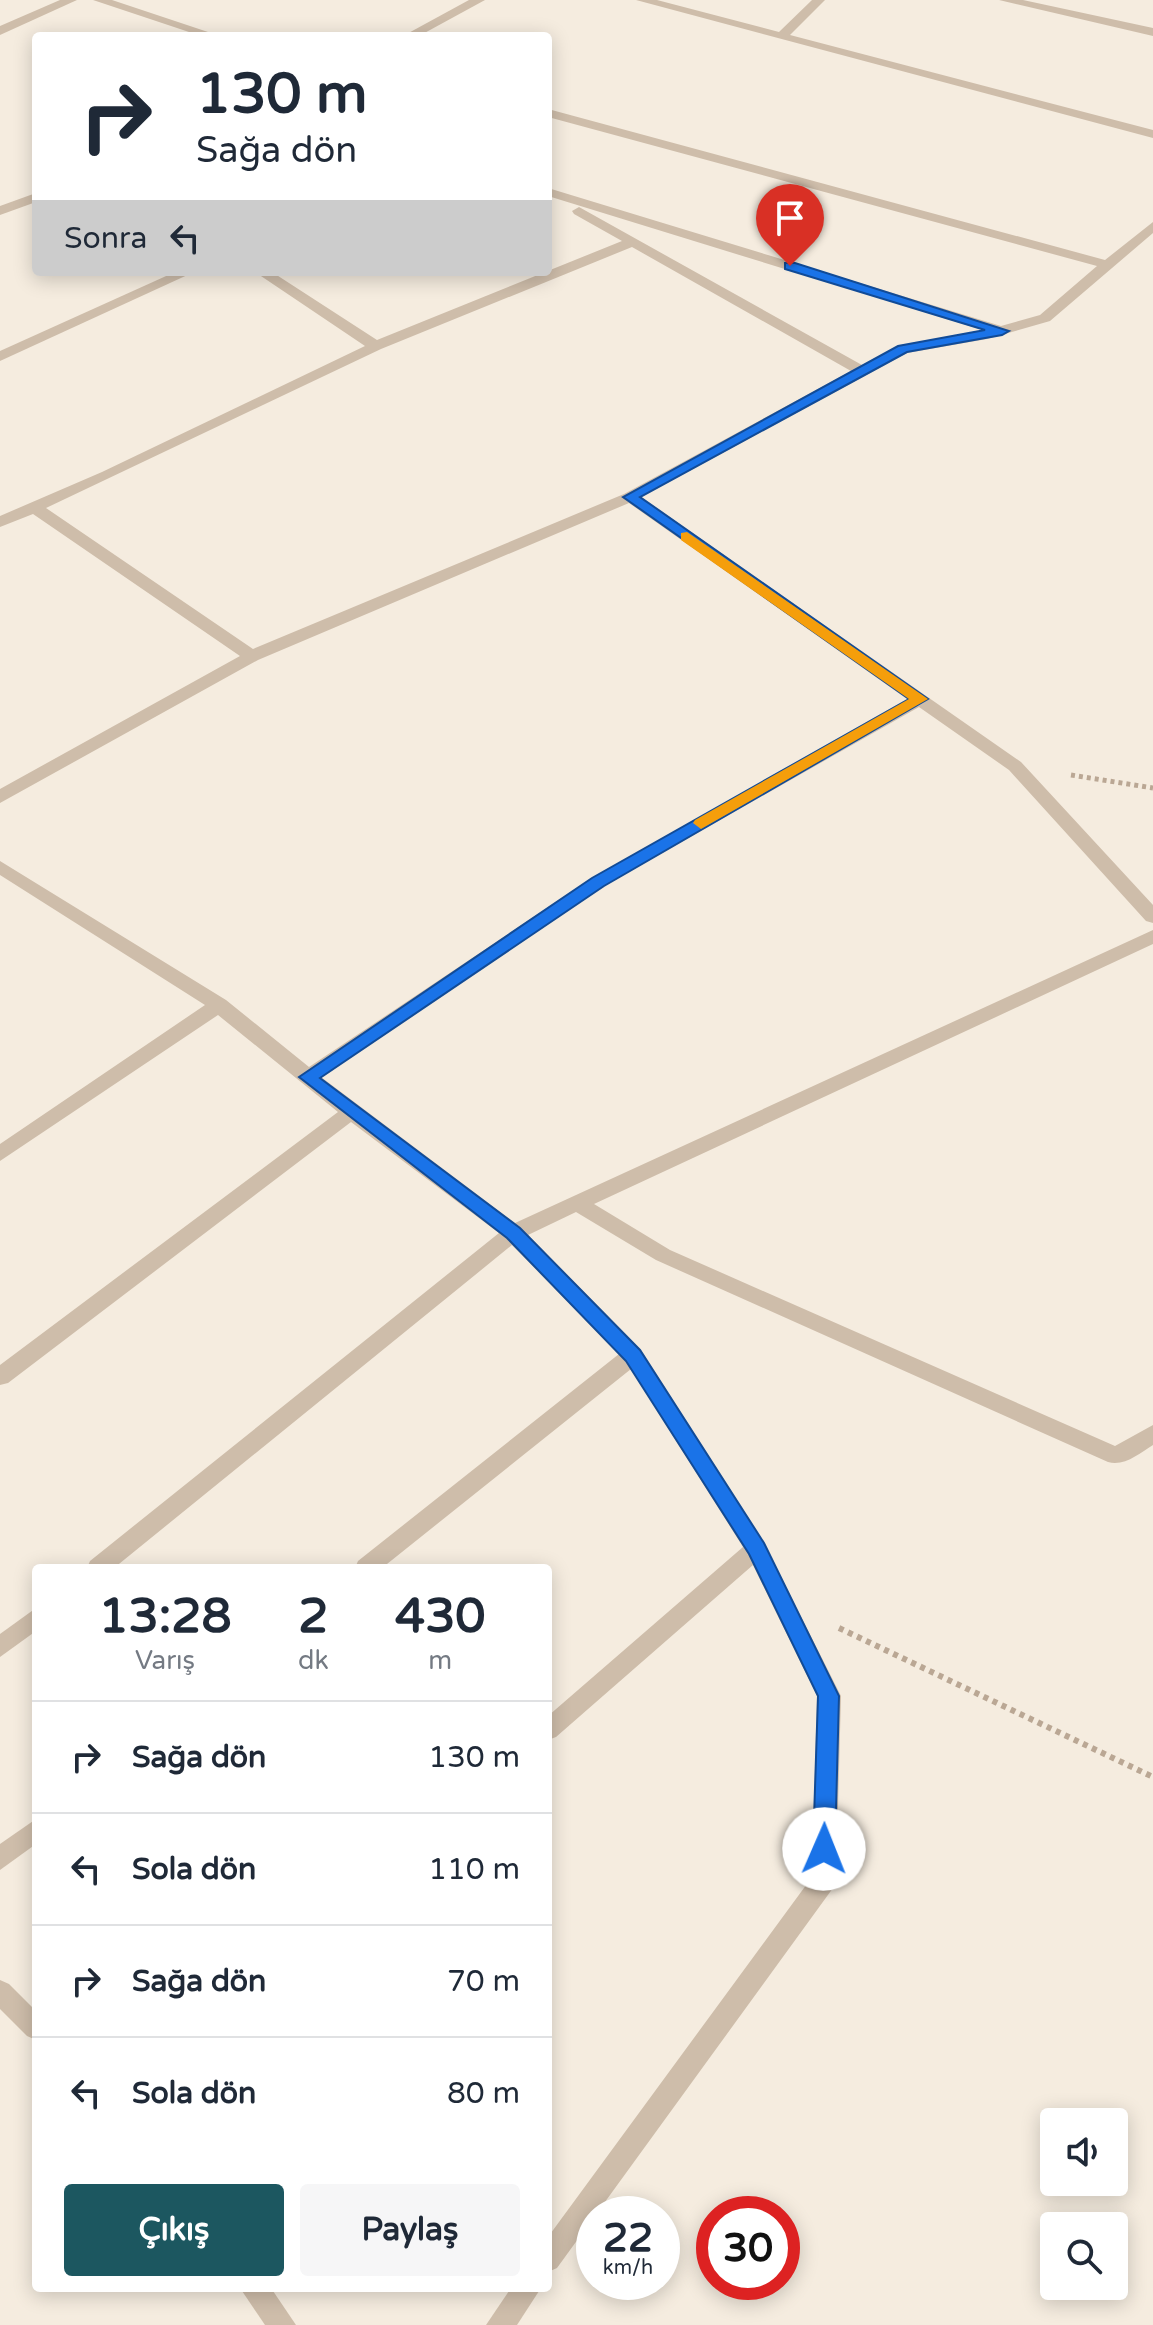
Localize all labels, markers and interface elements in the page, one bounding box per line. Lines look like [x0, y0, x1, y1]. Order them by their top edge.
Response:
text: 130 m [196, 61, 367, 128]
icon: right [64, 64, 168, 168]
text: Sağa dön [196, 129, 357, 172]
pin [756, 184, 824, 266]
icon: arrive [768, 196, 812, 240]
icon: left [163, 216, 207, 260]
text: Sonra [64, 220, 147, 257]
text: 13:28 [98, 1588, 232, 1646]
text: 2 [298, 1588, 328, 1646]
text: 430 [395, 1588, 485, 1646]
text: Varış [135, 1645, 195, 1676]
text: dk [298, 1645, 329, 1676]
text: m [428, 1645, 452, 1676]
icon: right [64, 1735, 108, 1779]
text: Sağa dön [132, 1739, 266, 1776]
text: 130 m [428, 1739, 520, 1776]
position arrow [782, 1807, 866, 1891]
icon: left [64, 1847, 108, 1891]
text: Sola dön [132, 1851, 256, 1888]
text: 110 m [428, 1851, 520, 1888]
icon: right [64, 1959, 108, 2003]
text: Sağa dön [132, 1963, 266, 2000]
text: 70 m [447, 1963, 520, 2000]
icon: left [64, 2071, 108, 2115]
text: Sola dön [132, 2075, 256, 2112]
text: 80 m [447, 2075, 520, 2112]
map controls [1040, 2108, 1128, 2300]
button: sound [1040, 2108, 1128, 2196]
button: Çıkış [64, 2184, 284, 2276]
button: Paylaş [300, 2184, 520, 2276]
speed limit sign: 30 [696, 2196, 800, 2300]
button: search [1040, 2212, 1128, 2300]
text: 22 [603, 2214, 653, 2262]
text: km/h [603, 2256, 653, 2280]

